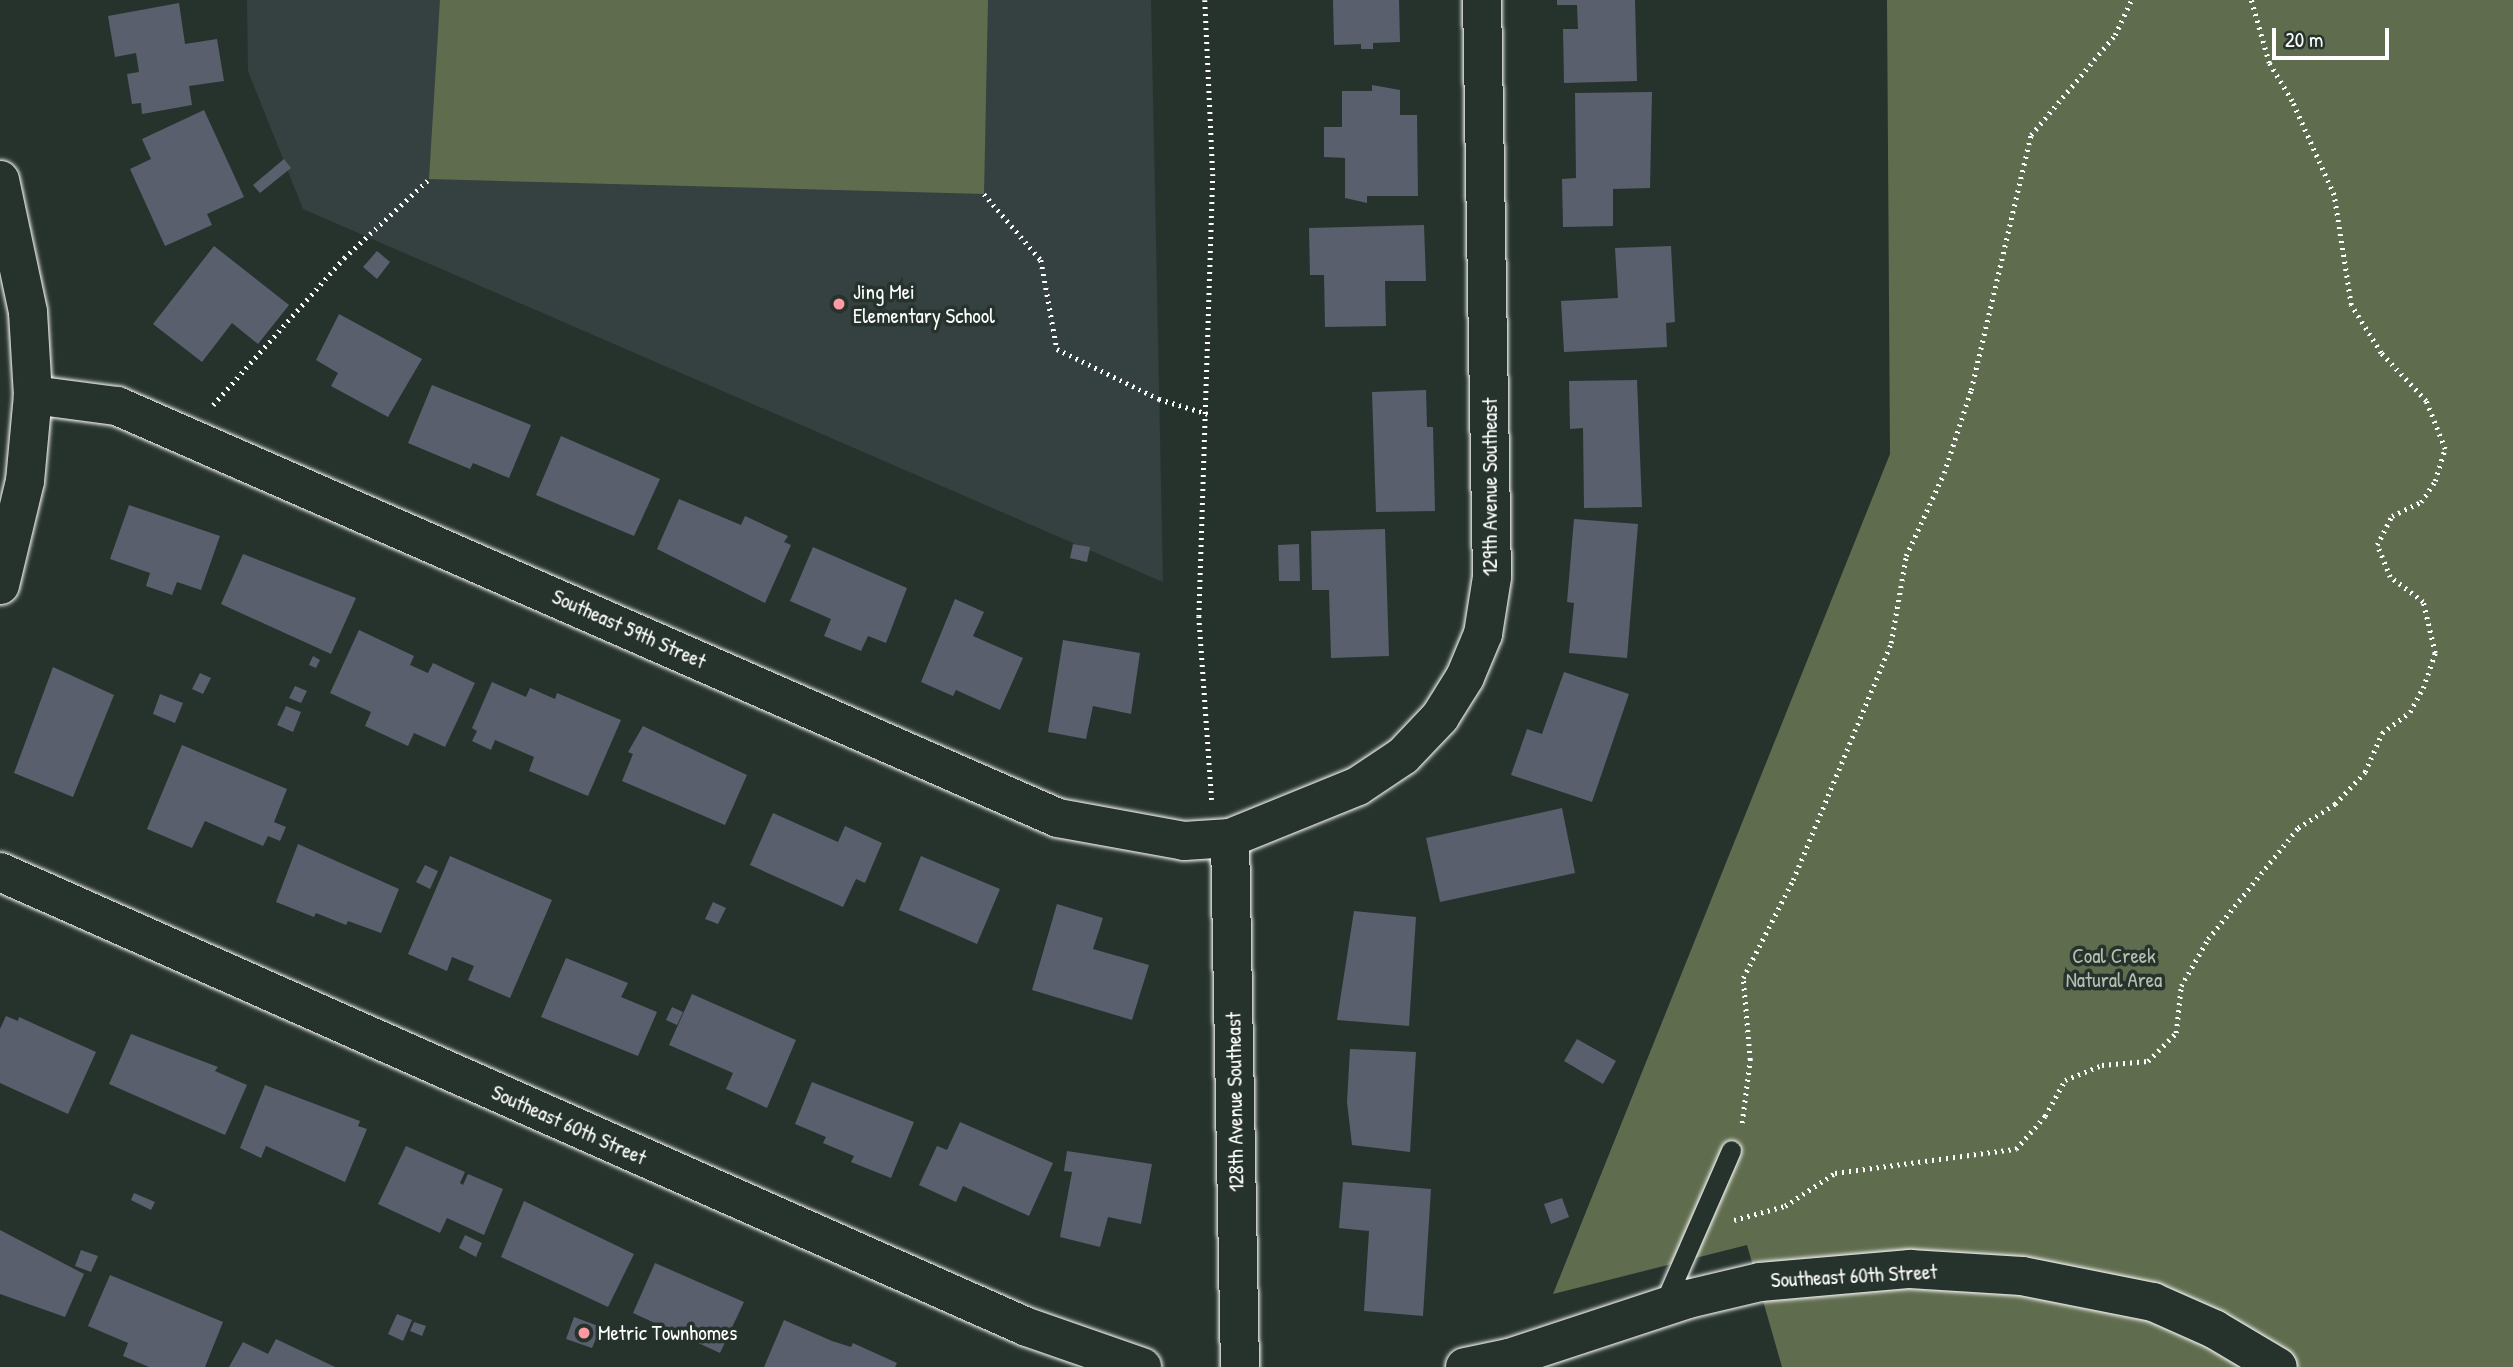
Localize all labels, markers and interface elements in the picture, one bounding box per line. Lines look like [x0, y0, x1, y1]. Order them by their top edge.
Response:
scale bar [2275, 14, 2392, 58]
text: 20 m [2285, 25, 2323, 54]
place label: Jing Mei Elementary School [853, 279, 995, 329]
marker: Jing Mei Elementary School [831, 296, 847, 312]
street label: 129th Avenue Southeast [1477, 398, 1503, 576]
street label: Southeast 59th Street [548, 584, 710, 674]
park label: Coal Creek Natural Area [2066, 943, 2162, 993]
street label: 128th Avenue Southeast [1221, 1012, 1249, 1192]
street label: Southeast 60th Street [488, 1080, 650, 1170]
street label: Southeast 60th Street [1770, 1259, 1938, 1293]
place label: Metric Townhomes [598, 1320, 737, 1346]
marker: Metric Townhomes [576, 1325, 592, 1341]

